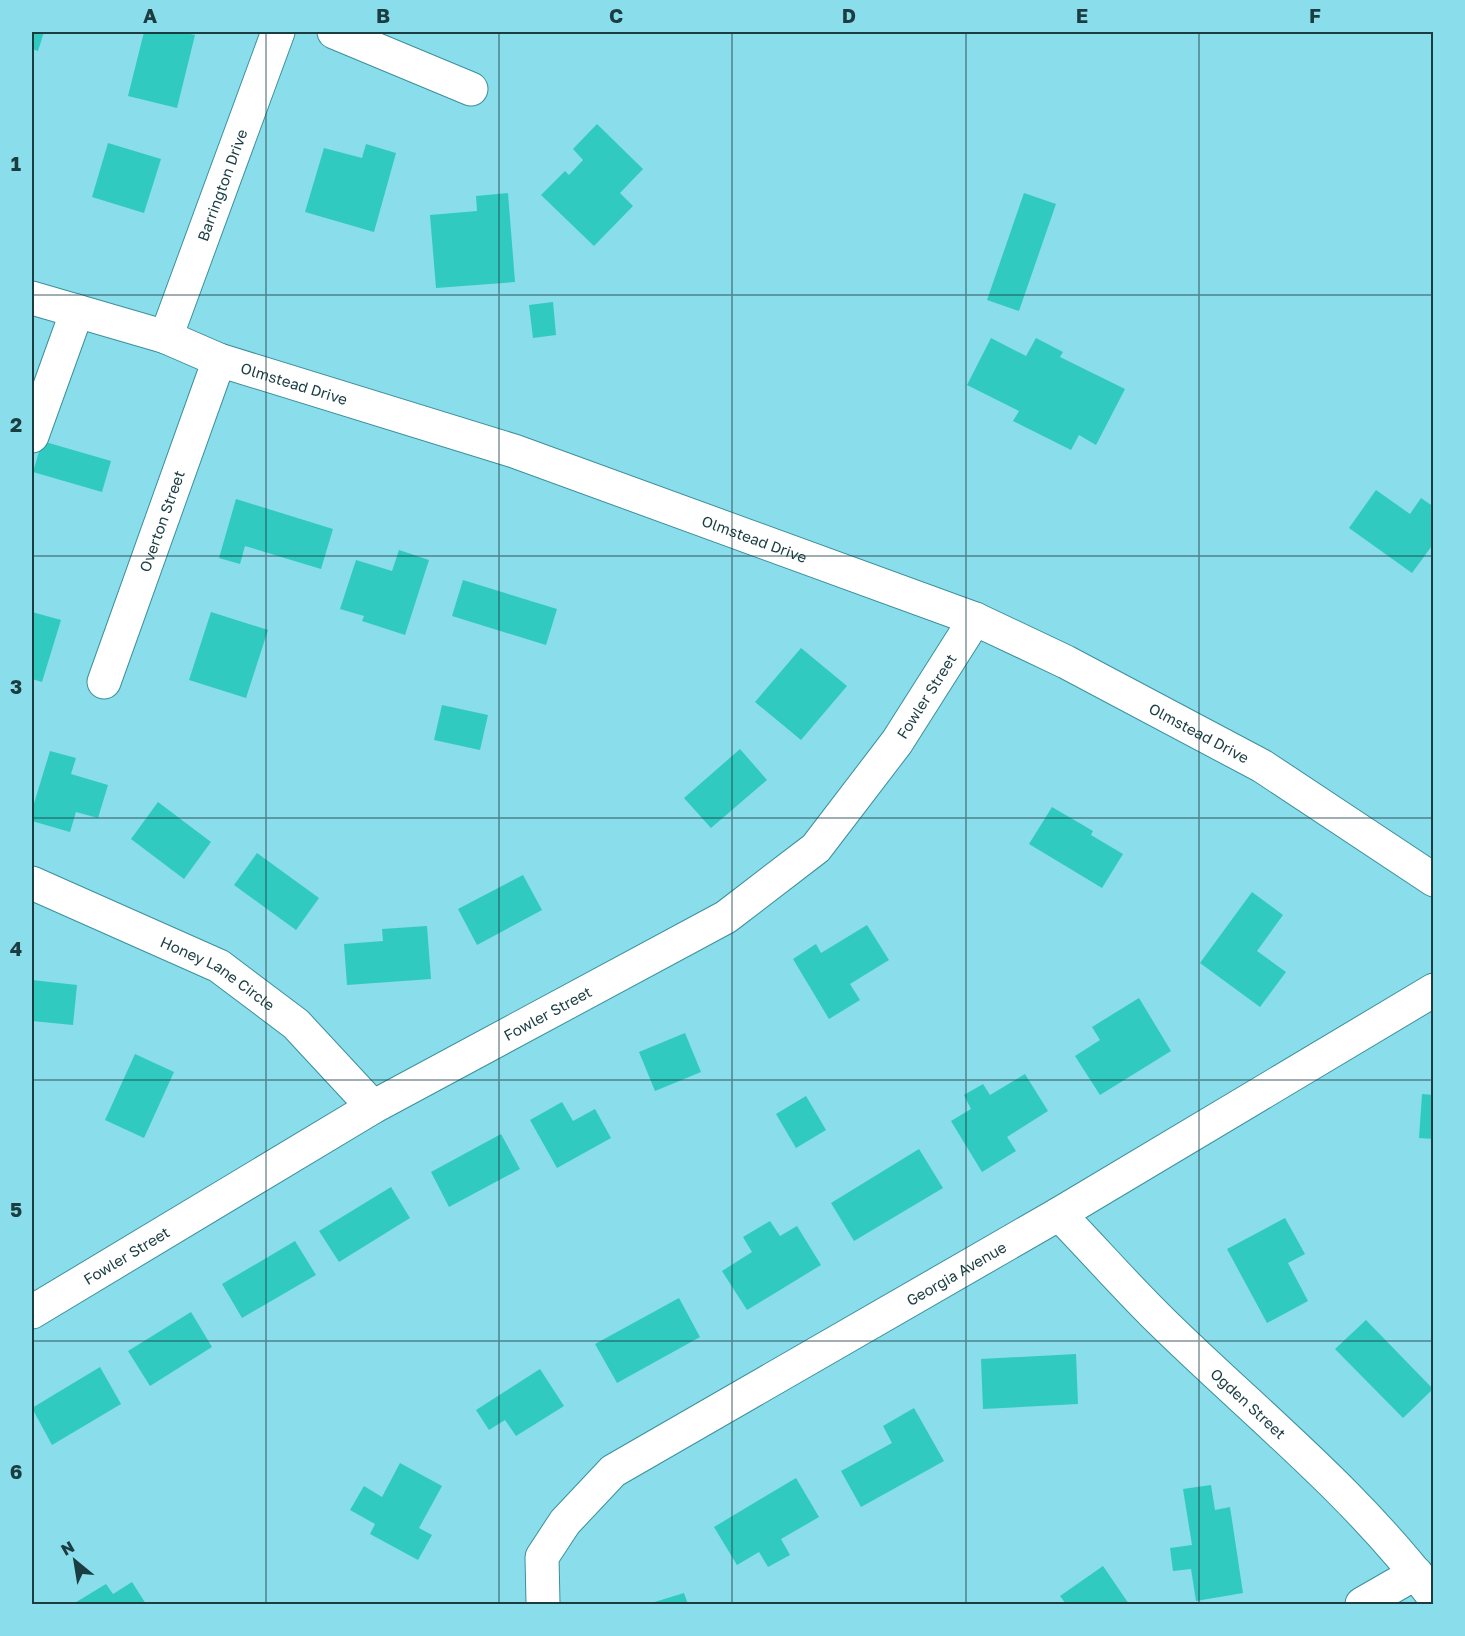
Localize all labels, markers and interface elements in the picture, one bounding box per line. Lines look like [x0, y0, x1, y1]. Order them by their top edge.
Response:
text: A [143, 3, 157, 27]
text: B [376, 3, 390, 27]
text: C [609, 3, 623, 27]
text: D [842, 3, 856, 27]
text: E [1076, 3, 1088, 27]
text: F [1309, 3, 1321, 27]
street label: Barrington Drive [193, 126, 251, 243]
text: 1 [11, 151, 21, 175]
street label: Olmstead Drive [239, 358, 350, 408]
text: 2 [10, 412, 22, 436]
street label: Overton Street [135, 468, 188, 574]
street label: Olmstead Drive [699, 511, 810, 566]
street label: Fowler Street [893, 650, 960, 742]
text: 3 [10, 674, 22, 698]
street label: Olmstead Drive [1146, 699, 1252, 767]
street label: Honey Lane Circle [158, 932, 279, 1014]
text: 4 [10, 936, 22, 960]
street label: Fowler Street [500, 982, 595, 1044]
text: 5 [10, 1197, 22, 1221]
street label: Fowler Street [80, 1223, 173, 1288]
street label: Georgia Avenue [903, 1237, 1010, 1309]
street label: Ogden Street [1207, 1364, 1290, 1442]
text: 6 [10, 1459, 22, 1483]
north arrow [45, 1531, 105, 1591]
text: N [57, 1536, 78, 1560]

